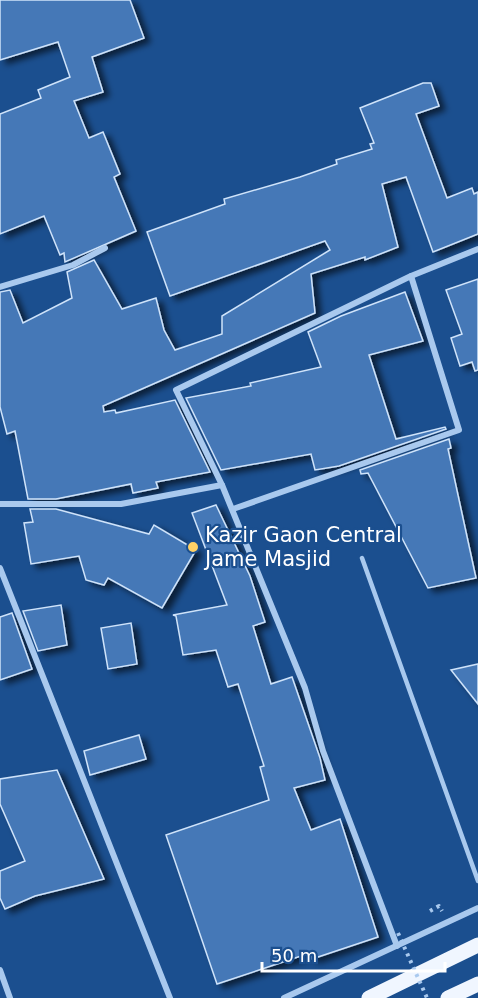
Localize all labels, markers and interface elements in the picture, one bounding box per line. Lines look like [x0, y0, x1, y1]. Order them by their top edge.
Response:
place label: Kazir Gaon Central Jame Masjid [203, 523, 402, 571]
marker: Kazir Gaon Central Jame Masjid [186, 540, 200, 554]
scale bar [262, 935, 445, 973]
text: 50 m [271, 945, 317, 966]

